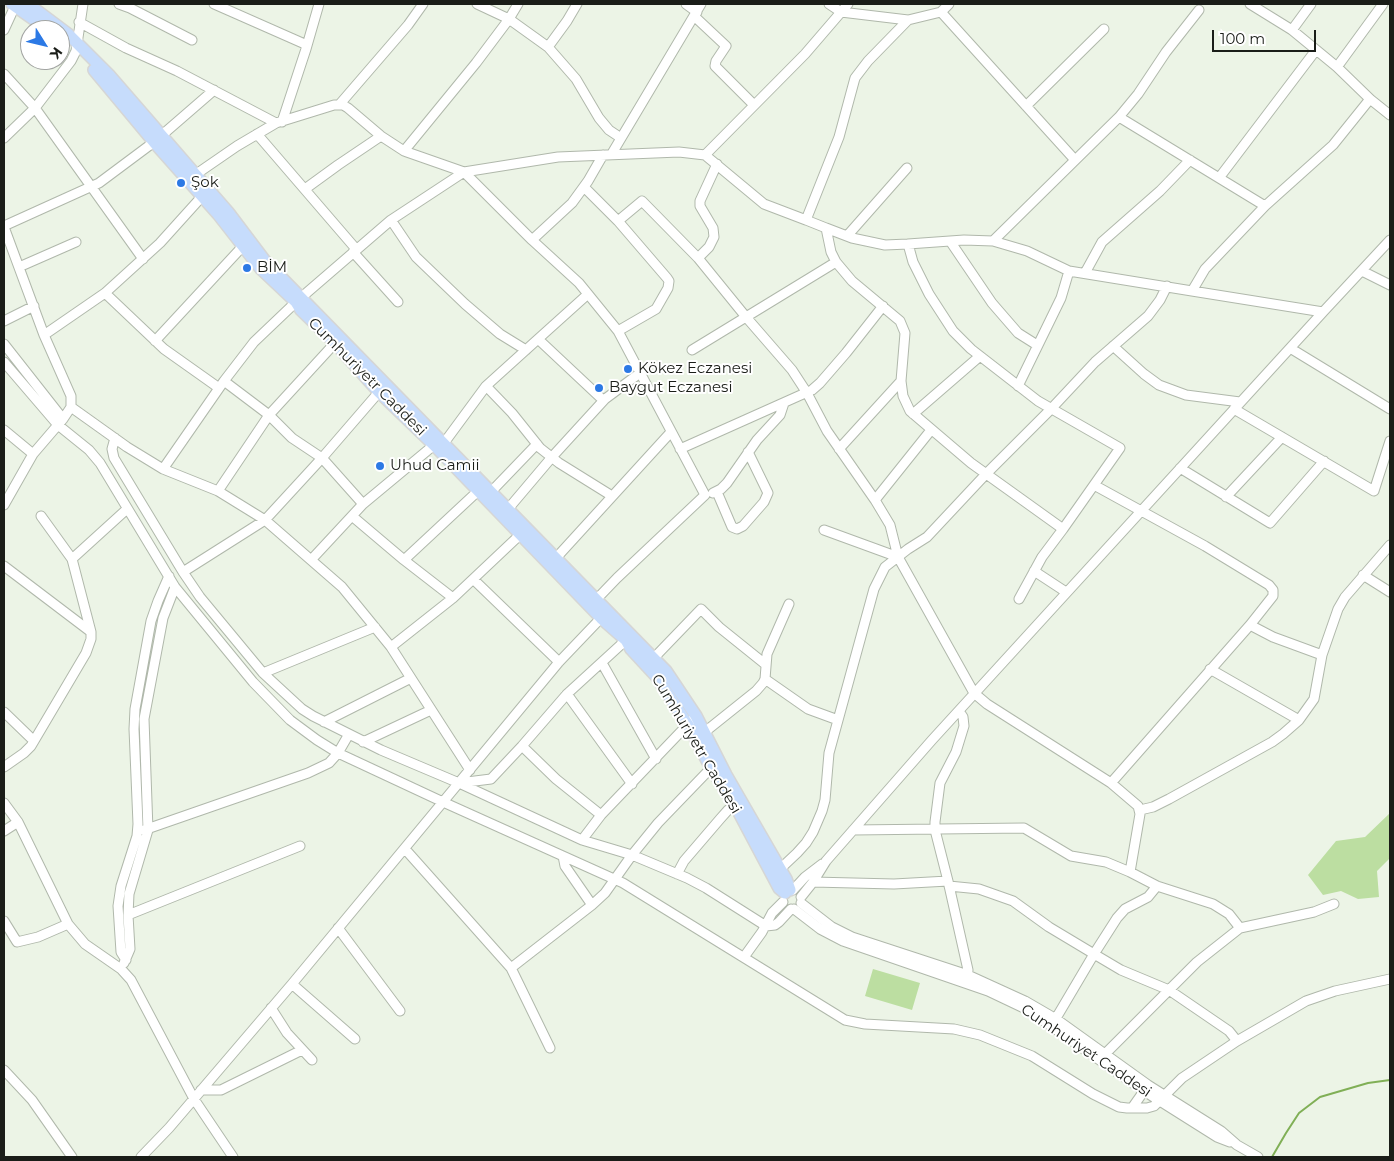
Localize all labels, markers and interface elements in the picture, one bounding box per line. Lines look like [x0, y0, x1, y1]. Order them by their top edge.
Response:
north arrow [20, 20, 70, 70]
scale bar [1214, 20, 1318, 52]
text: 100 m [1220, 29, 1265, 48]
text: K [46, 44, 67, 63]
place label: Şok [191, 174, 219, 192]
marker: Şok [175, 177, 187, 189]
place label: BİM [257, 259, 287, 277]
marker: BİM [241, 262, 253, 274]
street label: Cumhuriyetr Caddesi [304, 314, 430, 440]
place label: Kökez Eczanesi [638, 360, 752, 378]
marker: Kökez Eczanesi [622, 363, 634, 375]
place label: Baygut Eczanesi [609, 379, 732, 397]
marker: Baygut Eczanesi [593, 382, 605, 394]
place label: Uhud Camii [390, 457, 480, 475]
marker: Uhud Camii [374, 460, 386, 472]
street label: Cumhuriyetr Caddesi [647, 671, 745, 817]
street label: Cumhuriyet Caddesi [1017, 1001, 1155, 1101]

